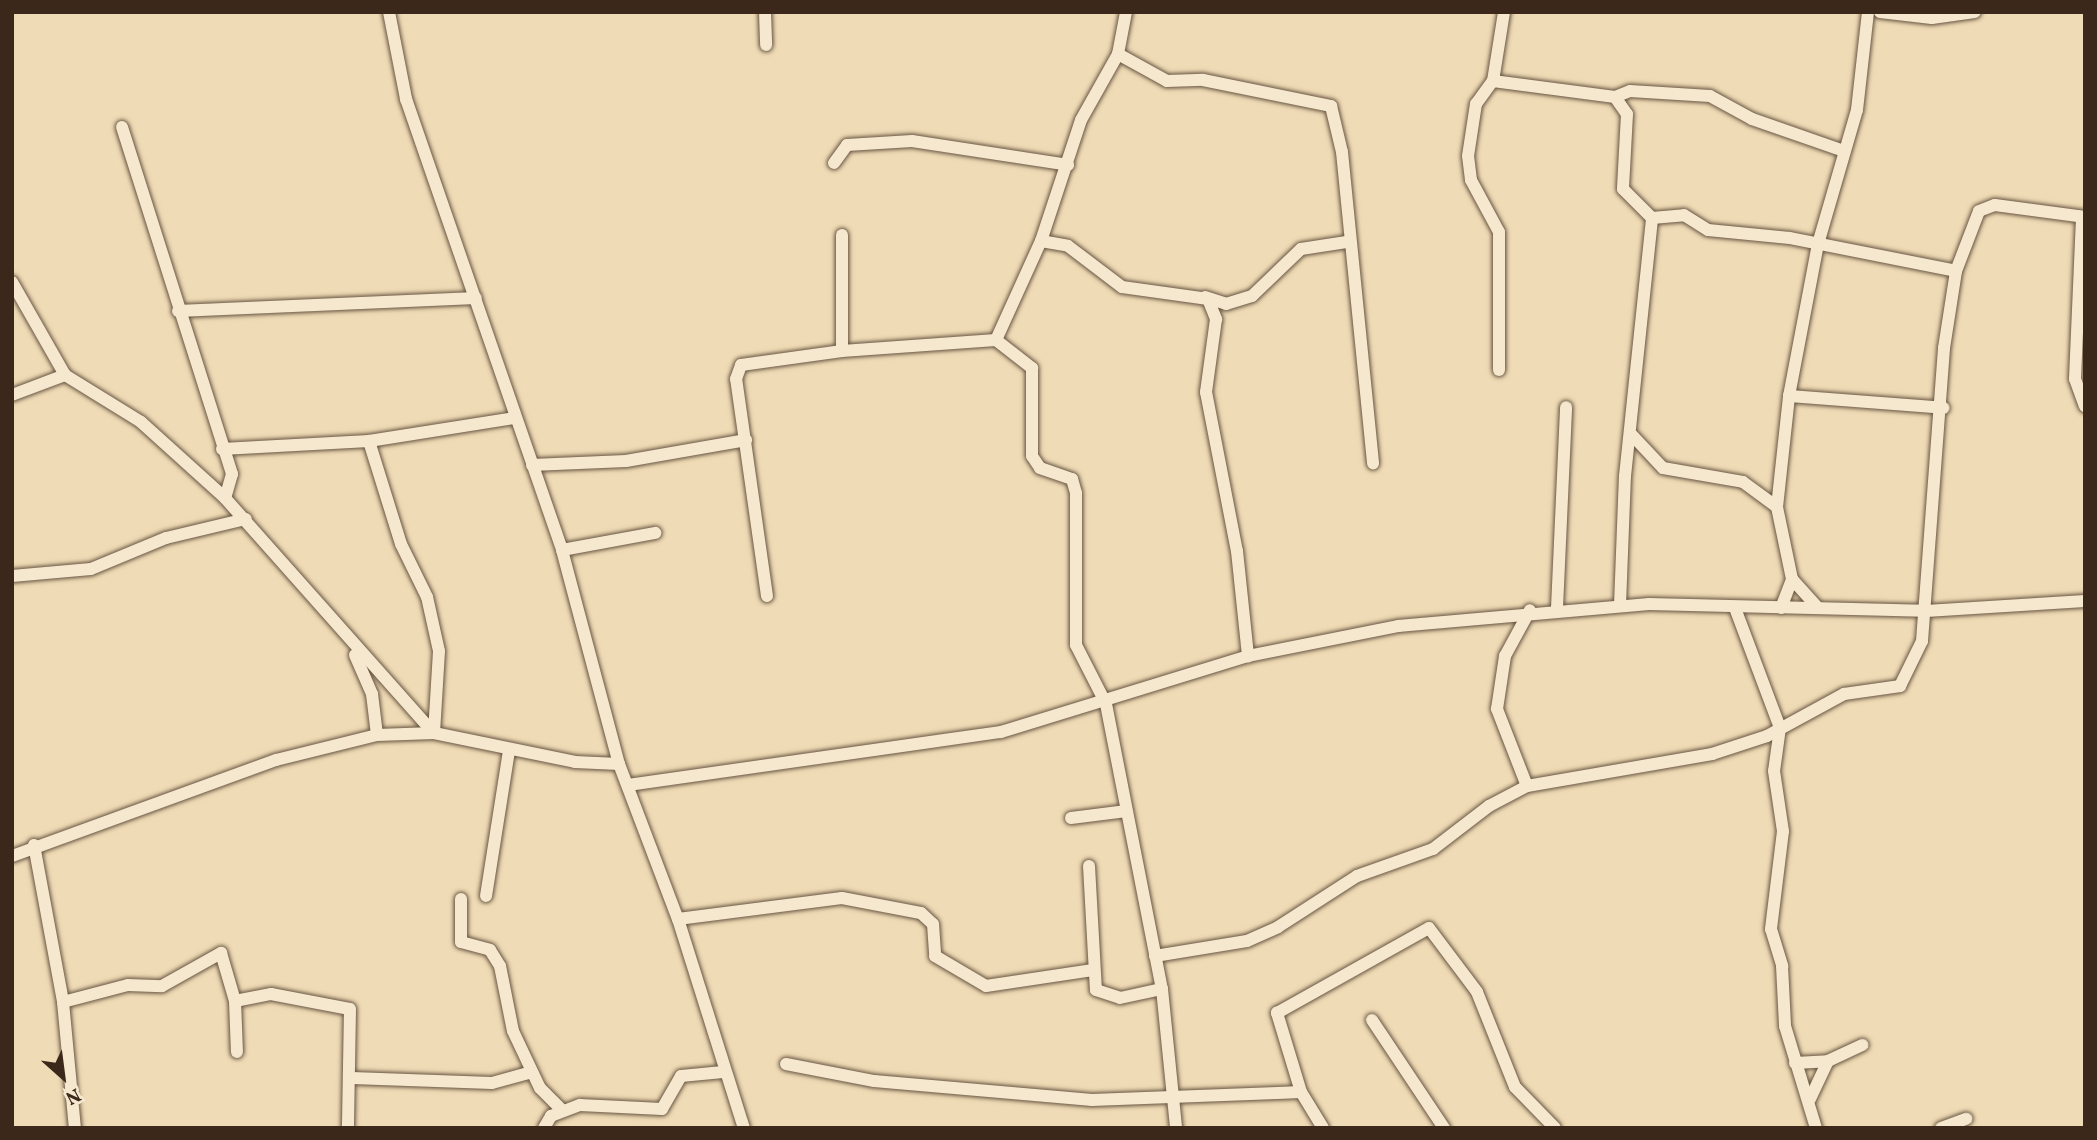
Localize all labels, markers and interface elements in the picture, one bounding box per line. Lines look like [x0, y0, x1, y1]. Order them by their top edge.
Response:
north arrow [28, 1042, 98, 1112]
text: N [61, 1081, 85, 1110]

